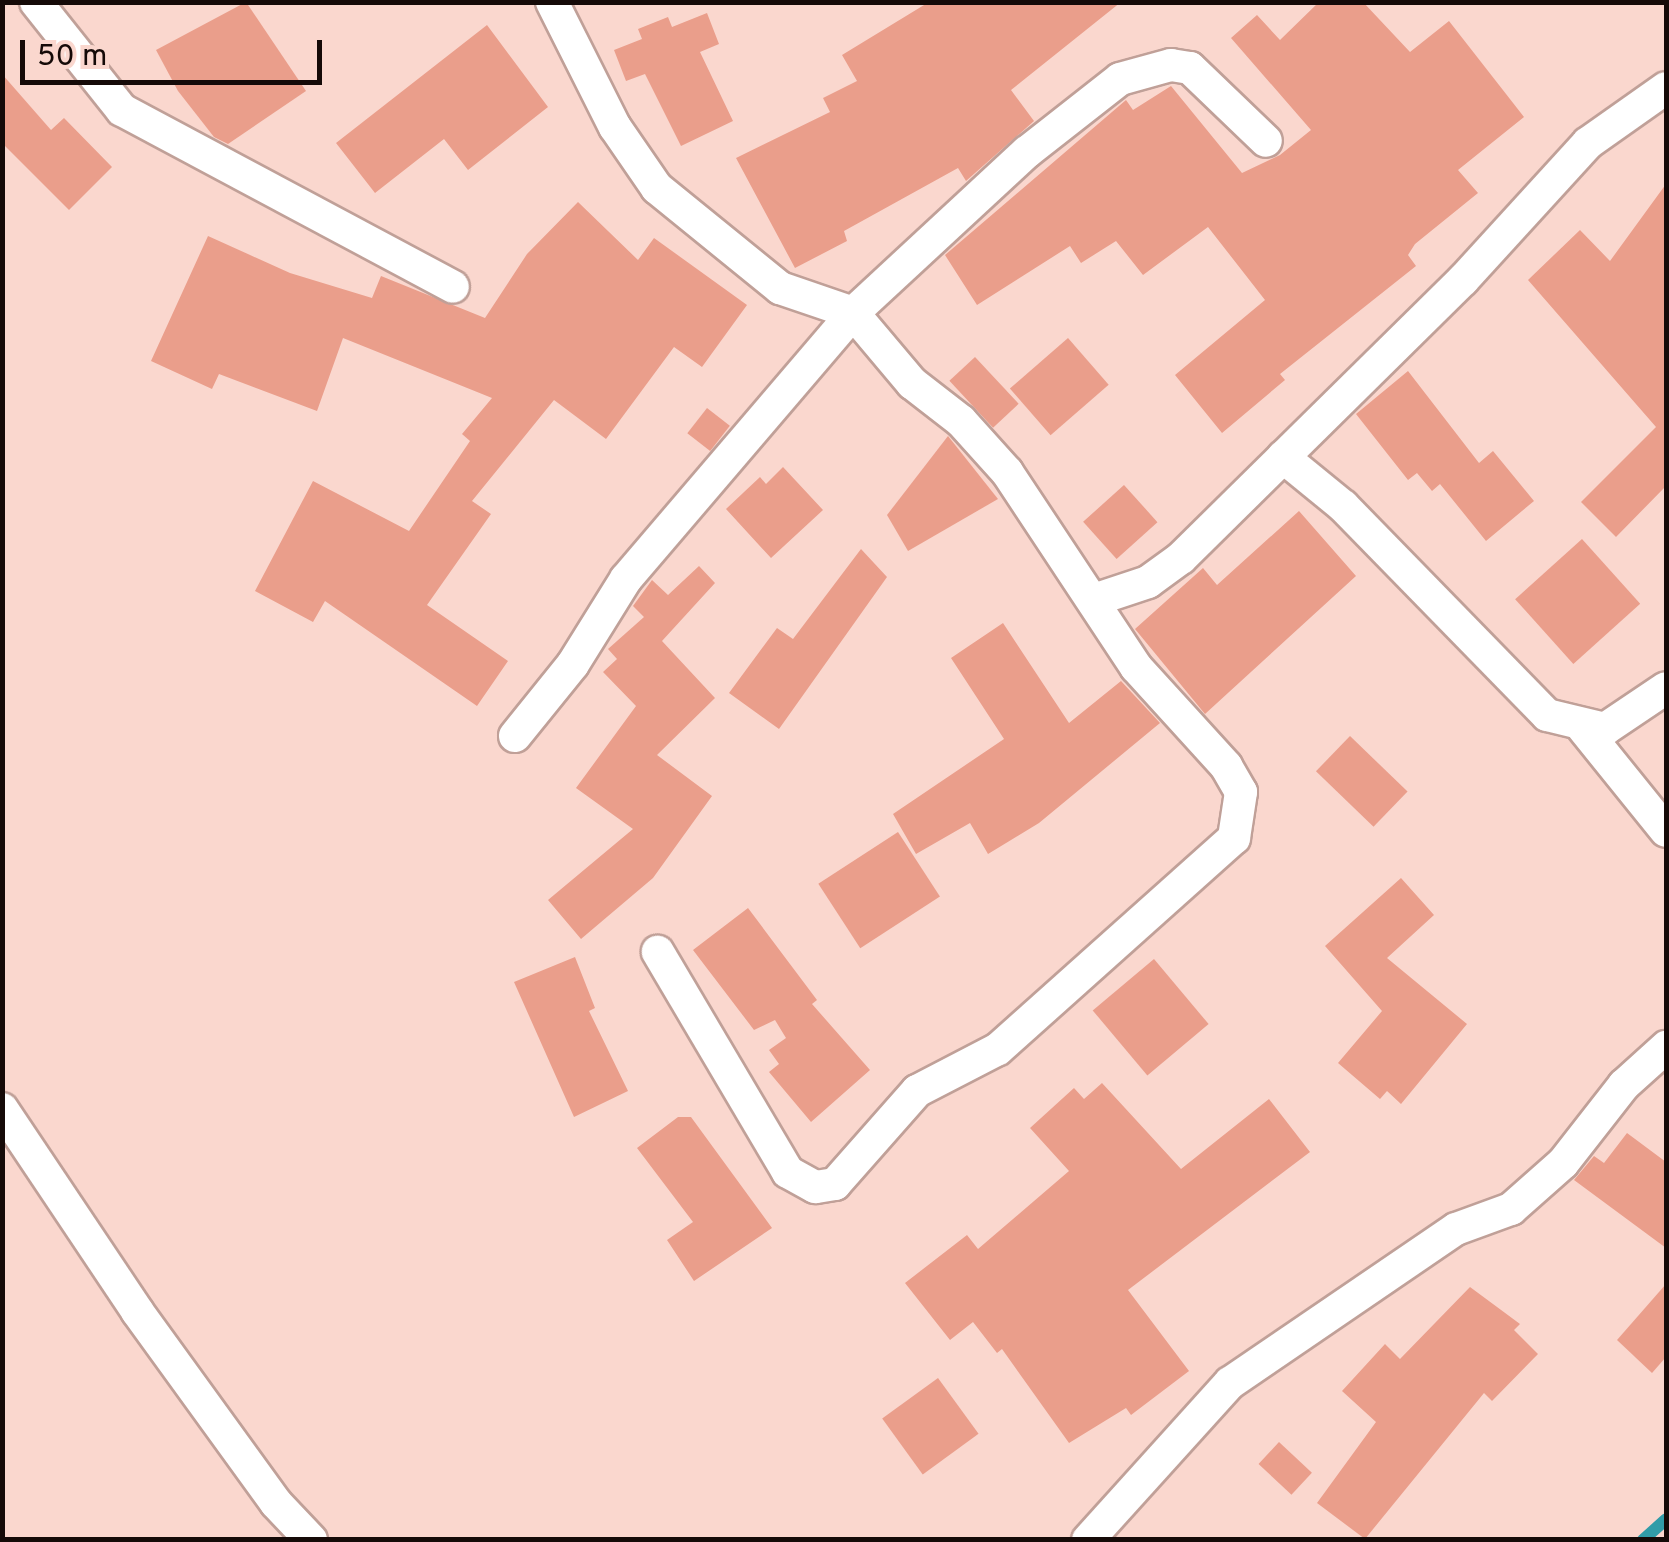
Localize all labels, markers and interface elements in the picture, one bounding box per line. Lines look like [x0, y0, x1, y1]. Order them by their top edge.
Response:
scale bar [25, 20, 328, 82]
text: 50 m [37, 39, 107, 76]

